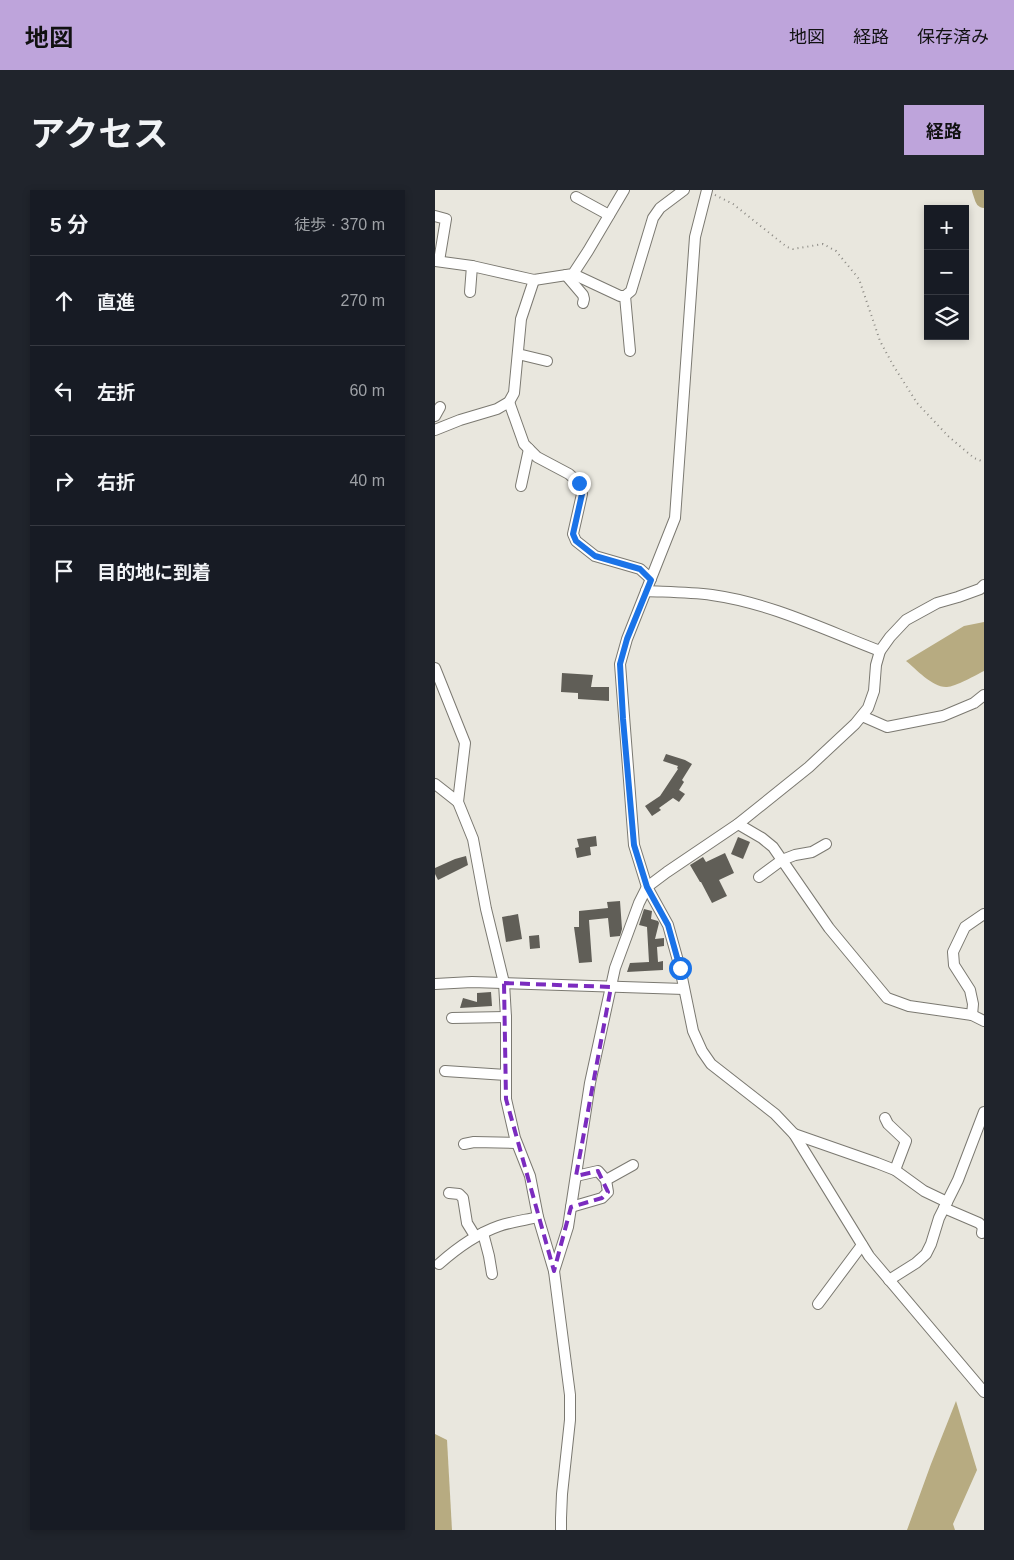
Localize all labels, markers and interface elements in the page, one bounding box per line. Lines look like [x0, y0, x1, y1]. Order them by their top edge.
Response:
text: 地図 [25, 24, 73, 51]
text: 地図 [789, 27, 825, 47]
text: 経路 [853, 27, 889, 47]
text: 保存済み [917, 27, 989, 47]
button: 経路 [904, 105, 984, 155]
text: アクセス [30, 114, 168, 153]
map controls [924, 205, 969, 340]
button: + [924, 205, 969, 250]
text: 5 分 [50, 213, 89, 236]
text: 徒歩 · 370 m [294, 216, 385, 233]
button: − [924, 250, 969, 295]
icon: ahead [50, 287, 78, 315]
text: 直進 [97, 292, 135, 313]
text: 270 m [341, 292, 385, 309]
button: layers [924, 295, 969, 340]
icon: left [50, 377, 78, 405]
text: 左折 [97, 382, 135, 403]
text: 60 m [349, 382, 385, 399]
icon: right [50, 467, 78, 495]
text: 右折 [97, 472, 135, 493]
text: 40 m [349, 472, 385, 489]
route end [568, 472, 591, 495]
icon: arrive [50, 557, 78, 585]
text: 目的地に到着 [97, 562, 211, 583]
route start [669, 957, 692, 980]

